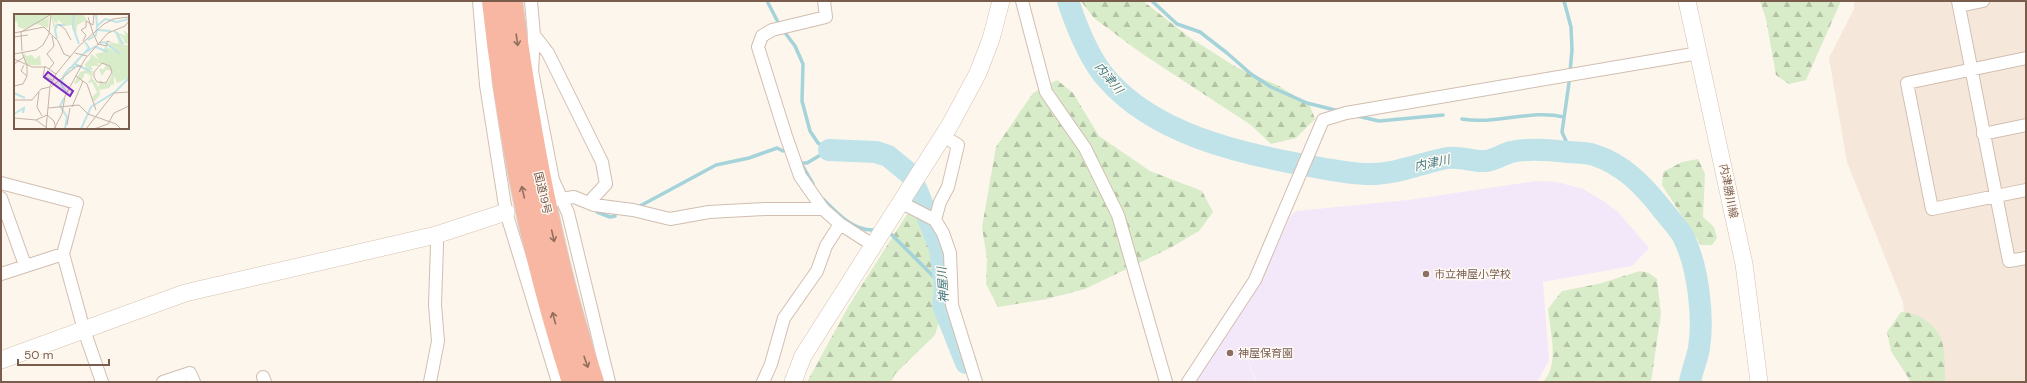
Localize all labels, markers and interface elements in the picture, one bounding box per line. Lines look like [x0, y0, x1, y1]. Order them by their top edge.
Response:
inset map [14, 14, 129, 129]
one-way arrow [513, 33, 521, 46]
water label: 内津川 [1091, 59, 1128, 98]
water label: 内津川 [1413, 151, 1453, 175]
street label: 内津勝川線 [1717, 163, 1741, 219]
street label: 国道19号 [531, 170, 555, 216]
one-way arrow [518, 186, 526, 199]
one-way arrow [549, 229, 557, 242]
water label: 神屋川 [934, 264, 952, 304]
place label: 市立神屋小学校 [1434, 267, 1511, 281]
marker: 市立神屋小学校 [1421, 269, 1431, 279]
one-way arrow [550, 312, 557, 325]
scale bar [18, 341, 109, 367]
place label: 神屋保育園 [1238, 346, 1293, 360]
text: 50 m [24, 347, 53, 363]
marker: 神屋保育園 [1225, 348, 1235, 358]
one-way arrow [583, 355, 590, 368]

